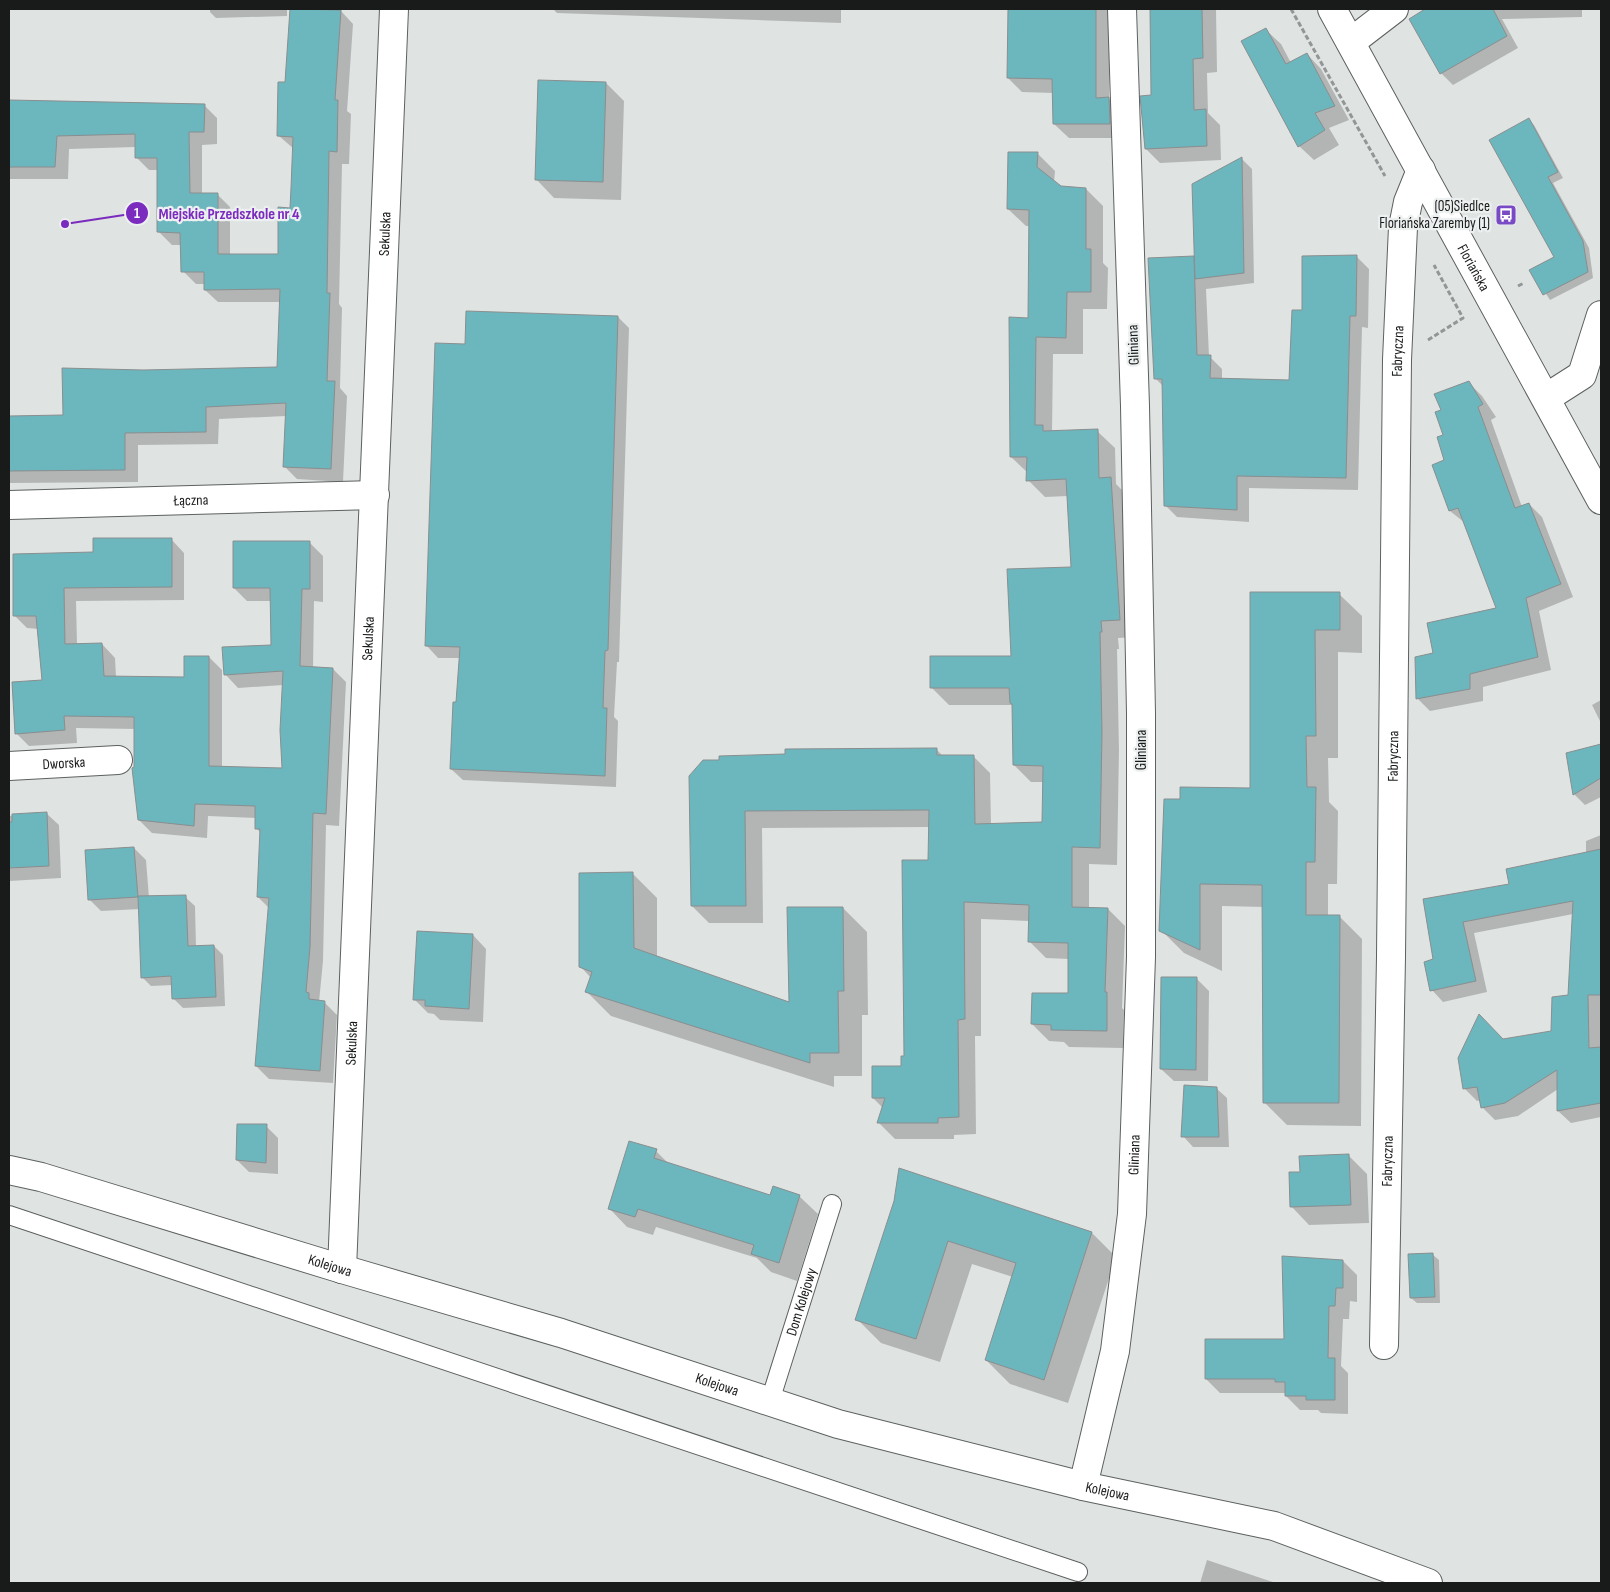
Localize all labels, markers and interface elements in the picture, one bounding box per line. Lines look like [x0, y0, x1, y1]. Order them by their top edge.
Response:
place label: (05)Siedlce Floriańska Zaremby (1) [1379, 197, 1490, 233]
callout: Miejskie Przedszkole nr 4 [124, 198, 310, 229]
bus stop icon: (05)Siedlce Floriańska Zaremby (1) [1494, 203, 1518, 227]
text: 1 [134, 204, 140, 223]
text: Miejskie Przedszkole nr 4 [159, 205, 300, 224]
street label: Sekulska [375, 211, 396, 256]
street label: Floriańska [1453, 241, 1494, 295]
street label: Gliniana [1123, 324, 1144, 366]
street label: Fabryczna [1388, 325, 1409, 377]
street label: Łączna [172, 491, 209, 511]
street label: Sekulska [358, 616, 379, 661]
street label: Gliniana [1132, 729, 1151, 770]
street label: Fabryczna [1384, 730, 1403, 782]
street label: Dworska [42, 753, 86, 774]
street label: Sekulska [341, 1021, 362, 1066]
street label: Gliniana [1124, 1134, 1145, 1175]
street label: Fabryczna [1378, 1135, 1398, 1187]
street label: Kolejowa [306, 1250, 354, 1281]
street label: Dom Kolejowy [782, 1265, 821, 1338]
street label: Kolejowa [693, 1369, 741, 1401]
street label: Kolejowa [1084, 1478, 1131, 1506]

